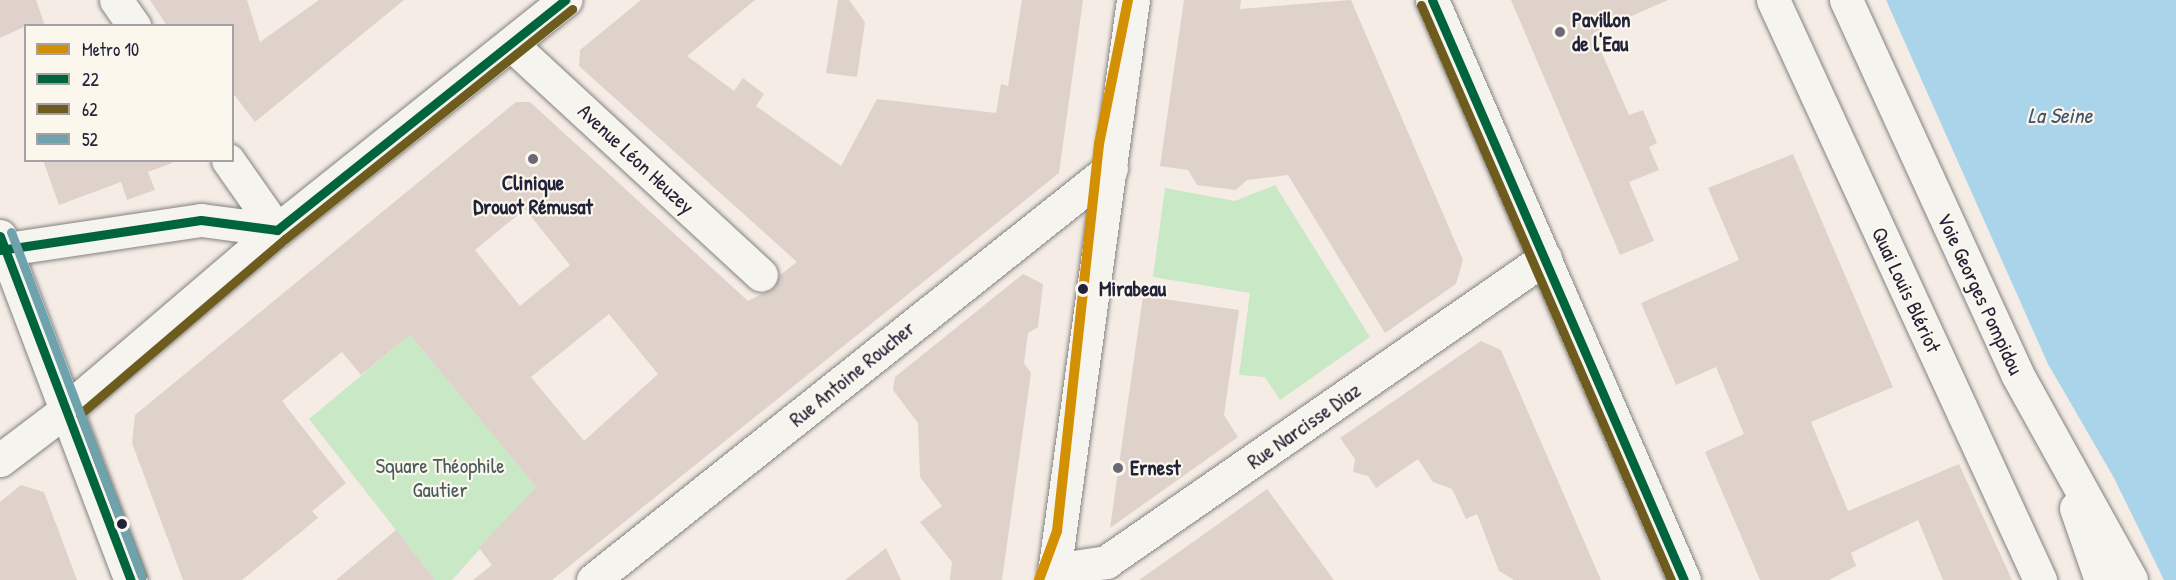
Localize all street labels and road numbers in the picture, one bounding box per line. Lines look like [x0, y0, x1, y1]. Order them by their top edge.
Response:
street label: Avenue Léon Heuzey [573, 99, 699, 219]
street label: Voie Georges Pompidou [1932, 209, 2028, 379]
street label: Quai Louis Blériot [1866, 223, 1946, 357]
street label: Rue Antoine Roucher [784, 316, 920, 432]
street label: Rue Narcisse Diaz [1242, 378, 1366, 474]

